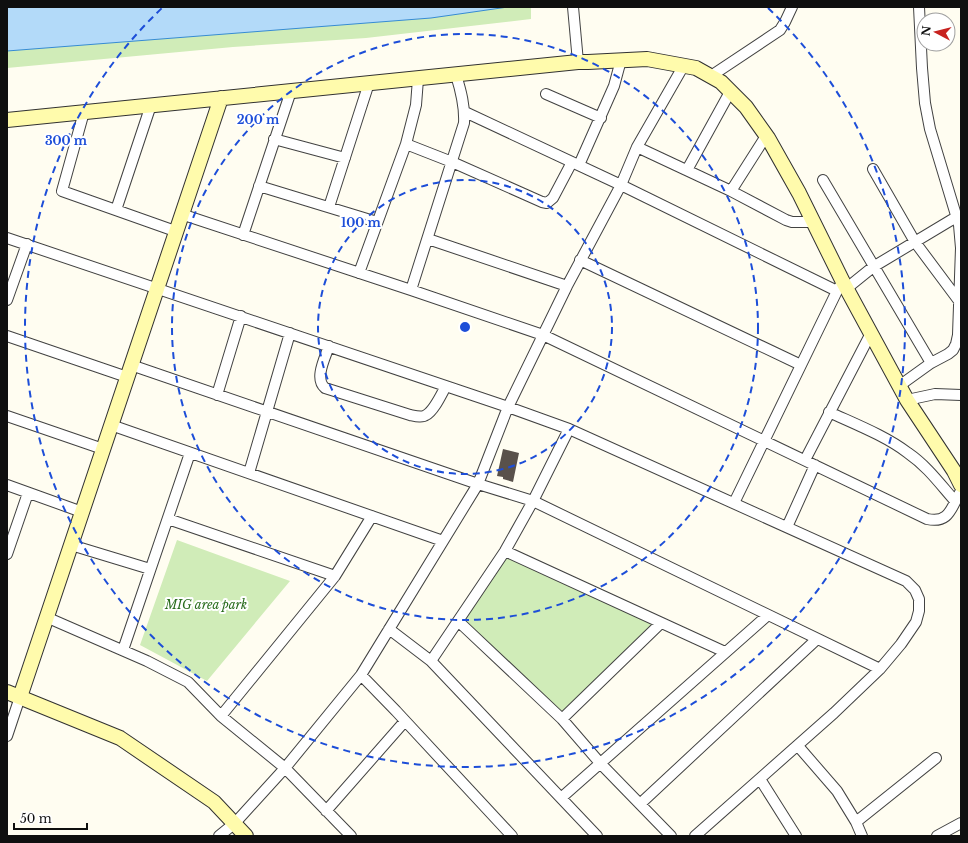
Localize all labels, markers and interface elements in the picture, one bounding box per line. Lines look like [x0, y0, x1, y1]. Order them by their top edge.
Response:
north arrow [916, 12, 956, 52]
text: N [918, 24, 934, 37]
text: 200 m [237, 112, 280, 127]
text: 300 m [45, 133, 88, 148]
text: 100 m [341, 215, 382, 230]
centre of rings [458, 320, 472, 334]
park label: MIG area park [164, 597, 247, 612]
scale bar [14, 805, 87, 831]
text: 50 m [20, 811, 52, 826]

